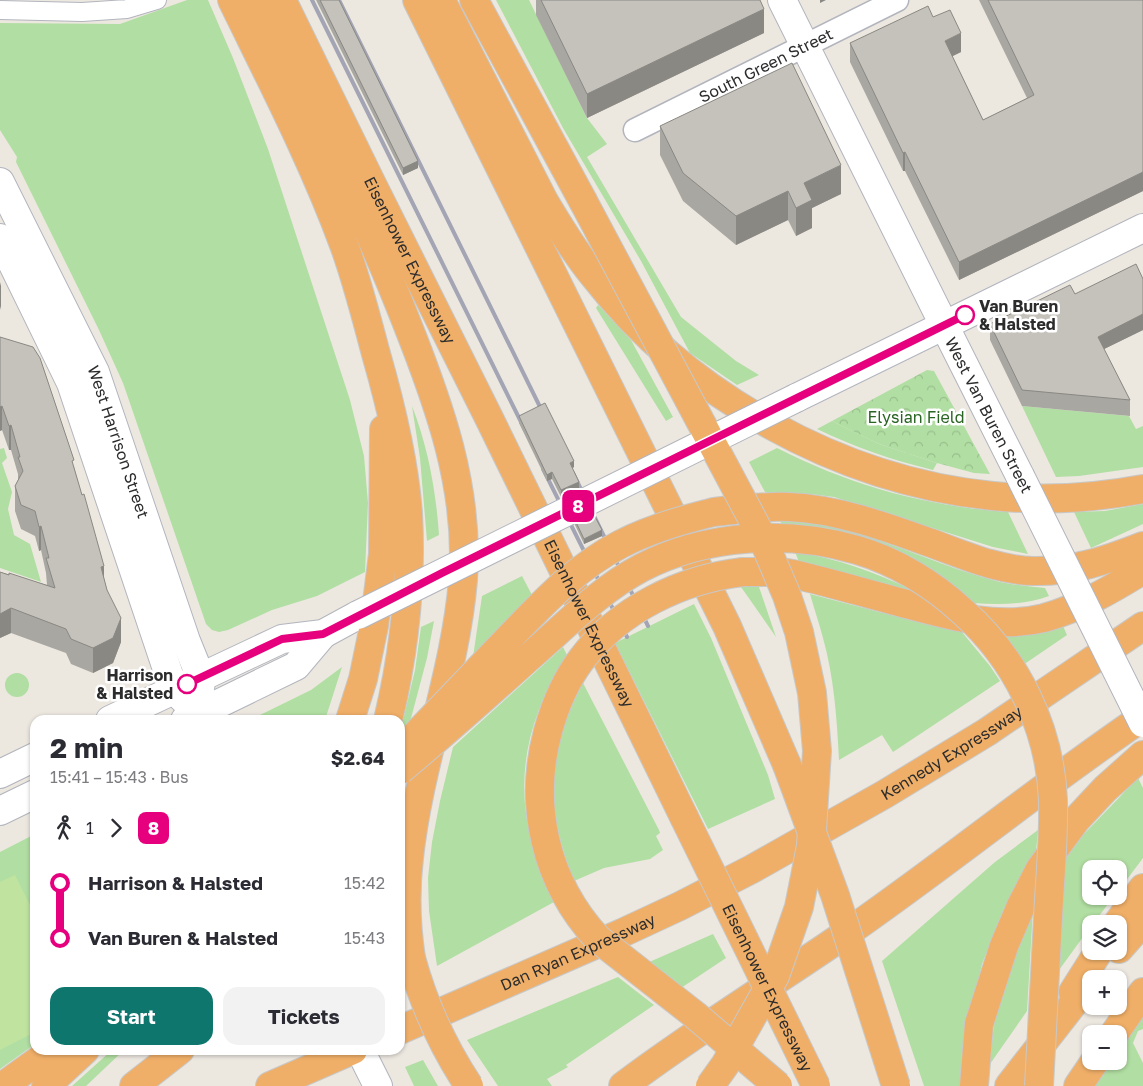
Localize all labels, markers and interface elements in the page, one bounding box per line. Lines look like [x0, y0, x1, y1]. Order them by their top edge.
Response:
street label: South Green Street [696, 23, 836, 107]
street label: Eisenhower Expressway [360, 173, 460, 347]
place label: Van Buren & Halsted [979, 296, 1058, 334]
marker: Van Buren & Halsted [955, 305, 975, 325]
street label: West Van Buren Street [941, 334, 1037, 496]
street label: West Harrison Street [83, 363, 154, 521]
park label: Elysian Field [867, 407, 965, 427]
line badge: 8 [562, 490, 594, 522]
text: 8 [572, 495, 584, 517]
street label: Eisenhower Expressway [540, 536, 639, 711]
place label: Harrison & Halsted [96, 665, 173, 703]
marker: Harrison & Halsted [177, 674, 197, 694]
street label: Kennedy Expressway [877, 701, 1026, 804]
text: 2 min [50, 731, 123, 764]
text: $2.64 [331, 746, 385, 769]
text: 15:41 – 15:43 · Bus [50, 767, 188, 787]
icon: walk [50, 814, 78, 842]
icon: forward [102, 814, 130, 842]
text: 8 [148, 817, 159, 839]
text: 1 [86, 818, 94, 838]
map controls [1082, 860, 1127, 1070]
button: locate [1082, 860, 1127, 905]
text: Harrison & Halsted [88, 871, 263, 894]
text: 15:42 [344, 873, 385, 893]
street label: Eisenhower Expressway [718, 900, 817, 1075]
street label: Dan Ryan Expressway [497, 909, 658, 995]
button: layers [1082, 915, 1127, 960]
text: Van Buren & Halsted [88, 926, 278, 949]
text: 15:43 [344, 928, 385, 948]
button: + [1082, 970, 1127, 1015]
button: Start [50, 987, 213, 1045]
button: Tickets [223, 987, 385, 1045]
button: − [1082, 1025, 1127, 1070]

